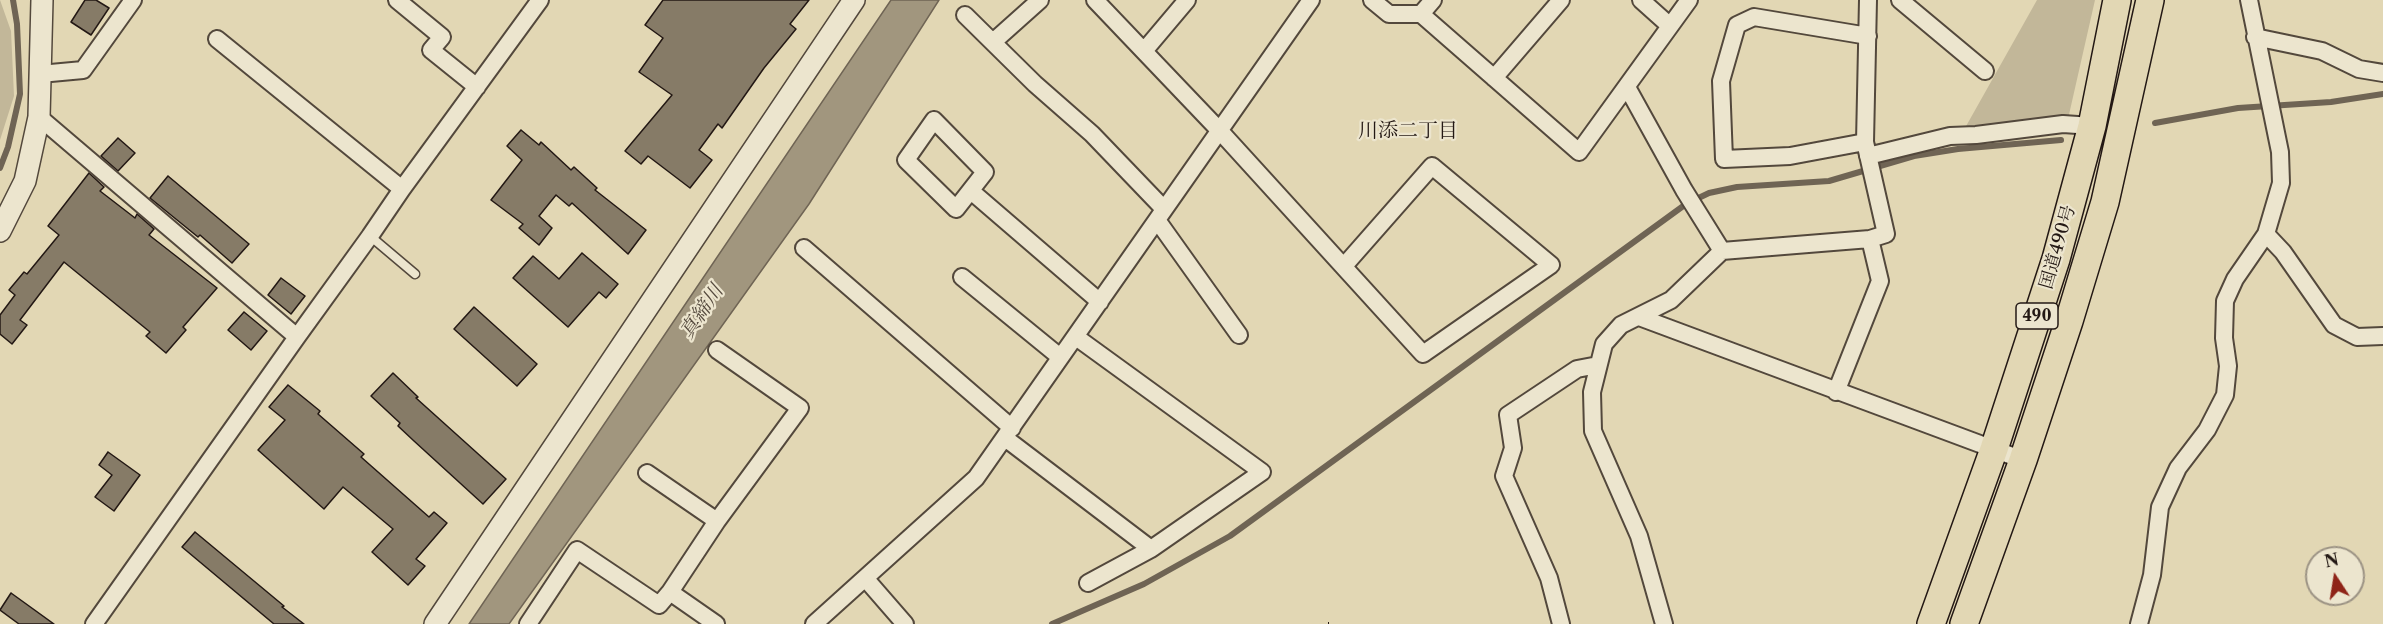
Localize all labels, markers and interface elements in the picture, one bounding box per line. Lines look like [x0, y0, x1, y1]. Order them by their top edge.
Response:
district label: 川添二丁目 [1358, 119, 1458, 143]
street label: 国道490号 [2036, 203, 2080, 291]
water label: 真締川 [675, 280, 729, 344]
road number: 490 [2016, 303, 2058, 329]
north arrow [2305, 546, 2365, 606]
text: N [2323, 549, 2341, 572]

